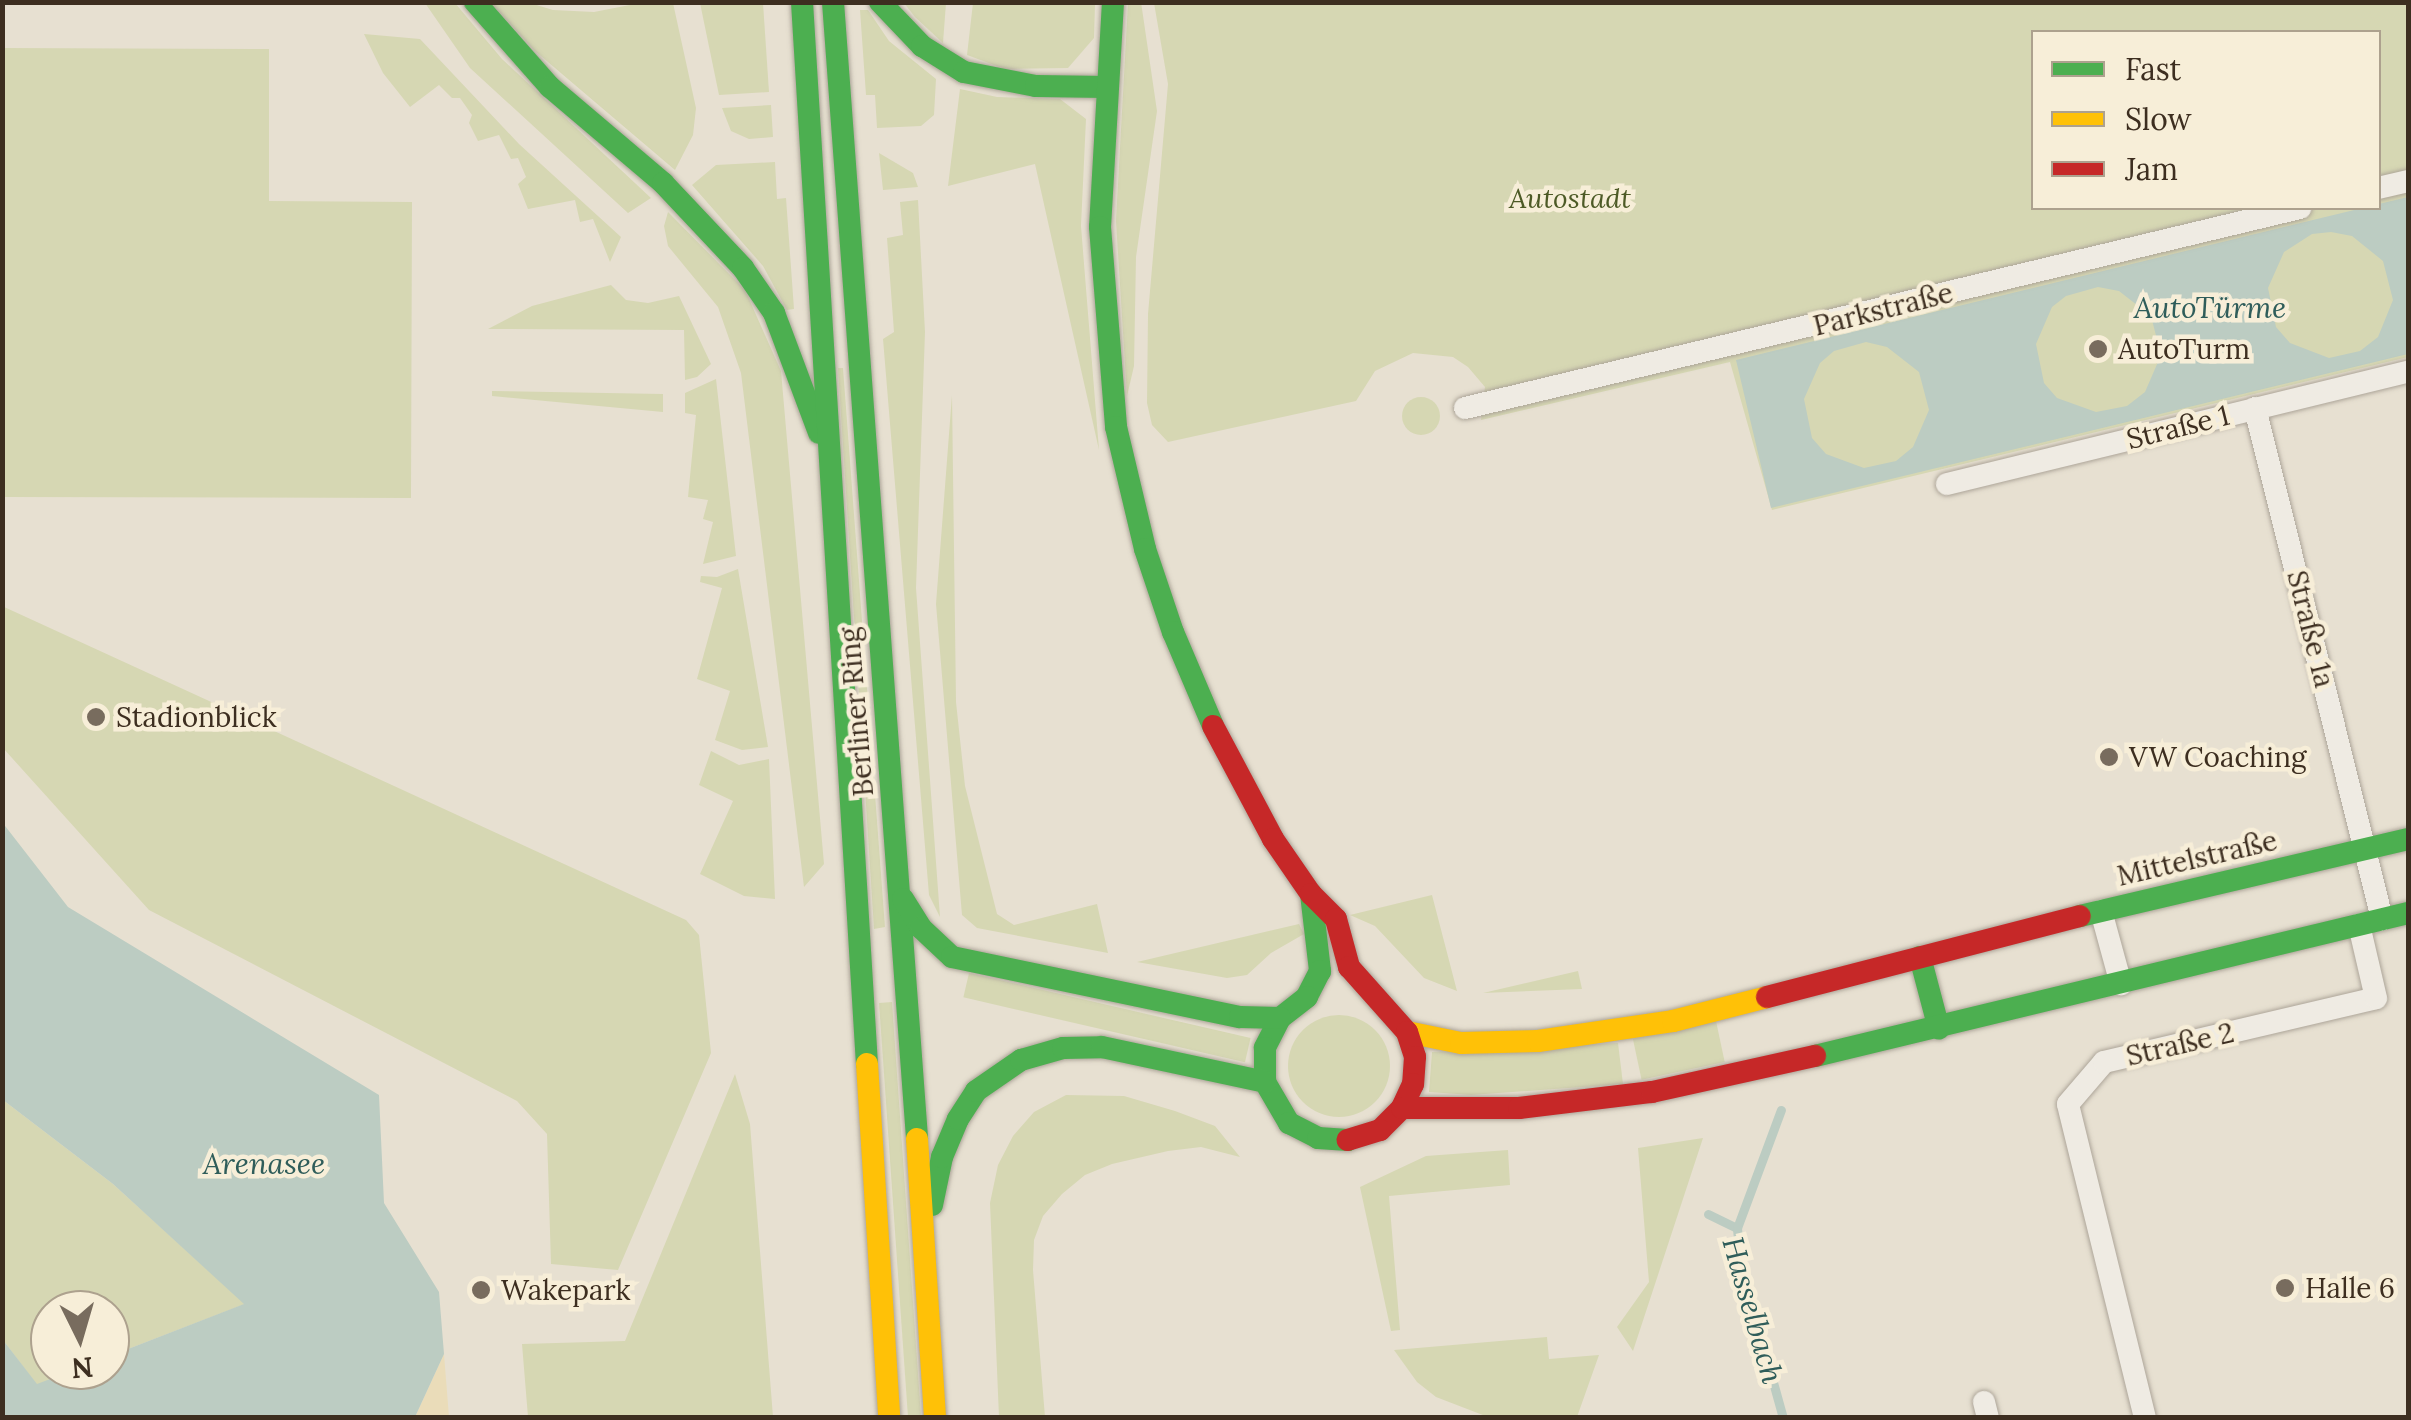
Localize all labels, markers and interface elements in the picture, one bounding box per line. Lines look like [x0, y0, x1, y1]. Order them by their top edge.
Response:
legend [2031, 30, 2381, 210]
text: Fast [2125, 50, 2181, 88]
text: Slow [2125, 100, 2191, 138]
text: Jam [2125, 150, 2178, 188]
park label: Autostadt [1509, 181, 1631, 215]
street label: Parkstraße [1810, 275, 1956, 343]
water label: AutoTürme [2134, 289, 2286, 325]
place label: AutoTurm [2118, 332, 2250, 366]
marker: AutoTurm [2087, 338, 2109, 360]
street label: Straße 1 [2123, 398, 2233, 456]
street label: Straße 1a [2280, 567, 2342, 691]
street label: Berliner Ring [832, 626, 880, 798]
place label: Stadionblick [116, 700, 277, 734]
marker: Stadionblick [85, 706, 107, 728]
place label: VW Coaching [2129, 740, 2306, 774]
marker: VW Coaching [2098, 746, 2120, 768]
street label: Mittelstraße [2114, 823, 2280, 893]
street label: Straße 2 [2123, 1015, 2237, 1073]
water label: Arenasee [203, 1145, 325, 1181]
water label: Hasselbach [1715, 1233, 1791, 1387]
place label: Halle 6 [2305, 1271, 2395, 1305]
place label: Wakepark [501, 1273, 630, 1307]
marker: Halle 6 [2274, 1277, 2296, 1299]
marker: Wakepark [470, 1279, 492, 1301]
north arrow [30, 1290, 130, 1390]
text: N [70, 1349, 95, 1387]

